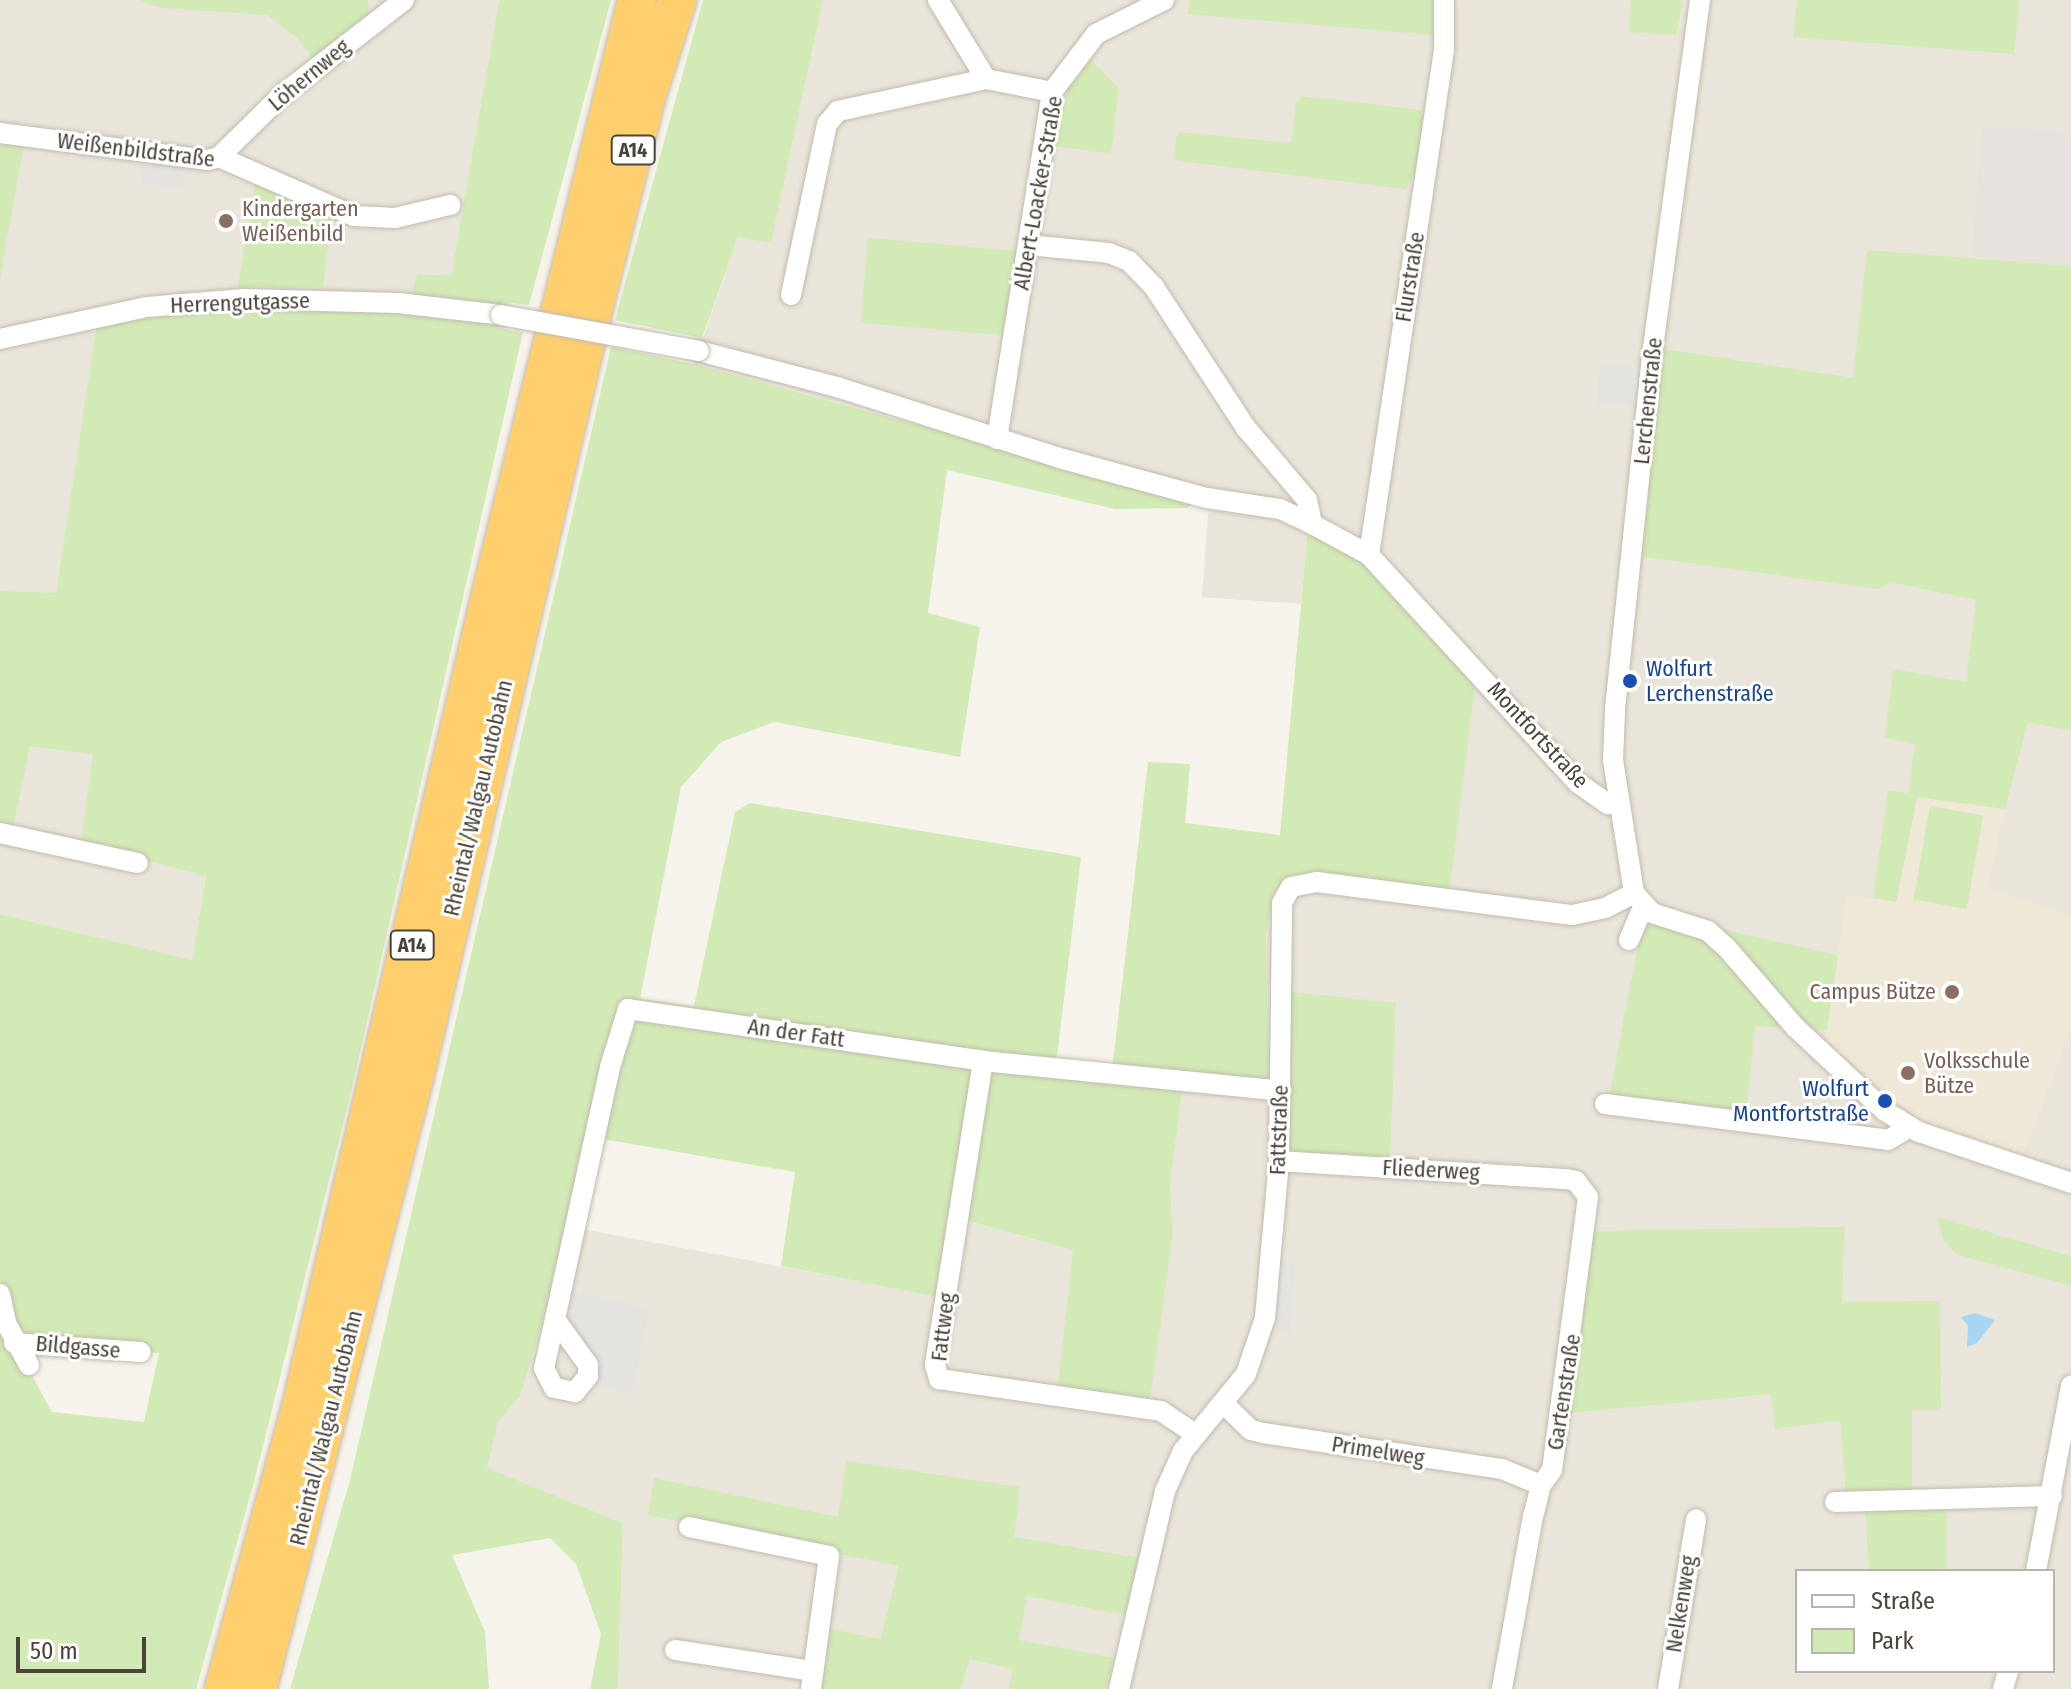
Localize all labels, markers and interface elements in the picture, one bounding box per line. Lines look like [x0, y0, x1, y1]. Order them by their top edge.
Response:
street label: Löhernweg [263, 33, 355, 117]
street label: Albert-Loacker-Straße [1008, 94, 1068, 292]
street label: Weißenbildstraße [56, 127, 216, 173]
road number: A14 [609, 134, 657, 166]
place label: Kindergarten Weißenbild [242, 195, 359, 246]
marker: Kindergarten Weißenbild [217, 212, 235, 230]
street label: Flurstraße [1390, 230, 1430, 324]
street label: Herrengutgasse [170, 287, 310, 319]
street label: Lerchenstraße [1628, 336, 1668, 466]
place label: Wolfurt Lerchenstraße [1646, 655, 1774, 706]
marker: Wolfurt Lerchenstraße [1621, 672, 1639, 690]
street label: Montfortstraße [1482, 676, 1594, 794]
street label: Rheintal/Walgau Autobahn [438, 677, 518, 919]
road number: A14 [388, 929, 436, 961]
place label: Campus Bütze [1809, 979, 1936, 1005]
marker: Campus Bütze [1943, 983, 1961, 1001]
street label: An der Fatt [746, 1013, 846, 1053]
place label: Volksschule Bütze [1924, 1047, 2030, 1098]
marker: Volksschule Bütze [1899, 1064, 1917, 1082]
place label: Wolfurt Montfortstraße [1733, 1075, 1869, 1126]
street label: Fattstraße [1264, 1084, 1294, 1176]
marker: Wolfurt Montfortstraße [1876, 1092, 1894, 1110]
street label: Fliederweg [1382, 1154, 1480, 1186]
street label: Fattweg [926, 1291, 960, 1363]
street label: Rheintal/Walgau Autobahn [284, 1307, 368, 1549]
street label: Bildgasse [34, 1330, 122, 1364]
street label: Gartenstraße [1542, 1332, 1586, 1452]
street label: Primelweg [1330, 1431, 1426, 1471]
street label: Nelkenweg [1660, 1553, 1702, 1655]
legend [1795, 1569, 2055, 1673]
text: Straße [1871, 1587, 1935, 1615]
scale bar [20, 1621, 150, 1671]
text: Park [1871, 1627, 1914, 1655]
text: 50 m [30, 1637, 78, 1665]

